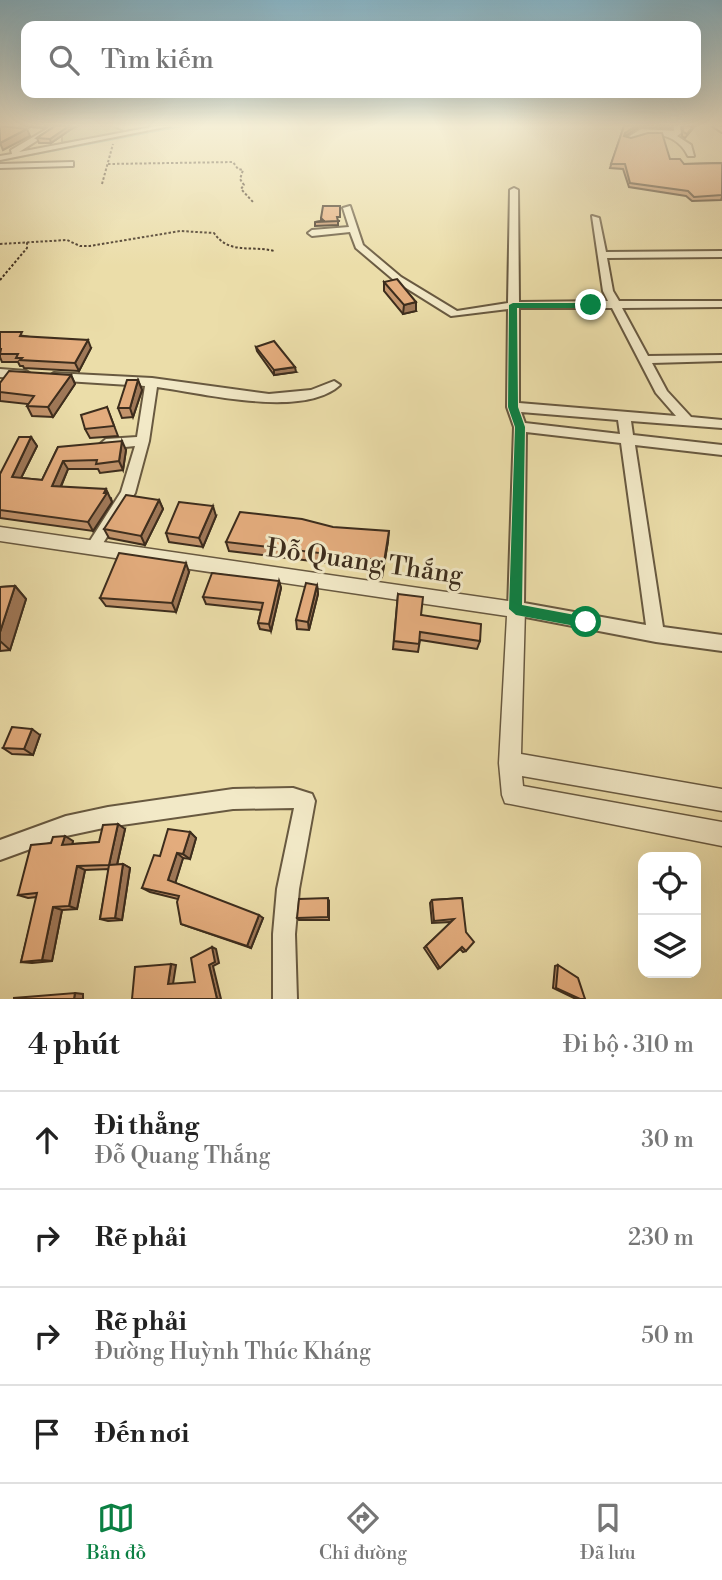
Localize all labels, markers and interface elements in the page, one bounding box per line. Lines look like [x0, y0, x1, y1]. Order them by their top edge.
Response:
search box [21, 21, 701, 98]
icon: search [45, 41, 83, 79]
text: Tìm kiếm [101, 44, 214, 76]
route end [575, 289, 606, 320]
street label: Đỗ Quang Thắng [264, 532, 466, 592]
route start [570, 606, 601, 637]
map controls [638, 852, 701, 978]
button: locate [638, 852, 701, 915]
button: layers [638, 915, 701, 978]
text: 4 phút [28, 1026, 120, 1064]
text: Đi bộ · 310 m [563, 1031, 694, 1059]
text: Đi thẳng [95, 1110, 199, 1142]
icon: ahead [28, 1121, 66, 1159]
text: 30 m [641, 1126, 694, 1154]
text: Đỗ Quang Thắng [95, 1142, 270, 1170]
icon: right [28, 1219, 66, 1257]
text: Rẽ phải [95, 1222, 187, 1254]
text: 230 m [628, 1224, 694, 1252]
text: Rẽ phải [95, 1306, 187, 1338]
icon: right [28, 1317, 66, 1355]
text: 50 m [641, 1322, 694, 1350]
text: Đường Huỳnh Thúc Kháng [95, 1338, 371, 1366]
icon: arrive [28, 1415, 66, 1453]
text: Đến nơi [95, 1418, 189, 1450]
tab: Bản đồ [86, 1499, 146, 1565]
tab: Chỉ đường [319, 1499, 407, 1565]
tab: Đã lưu [580, 1499, 636, 1565]

